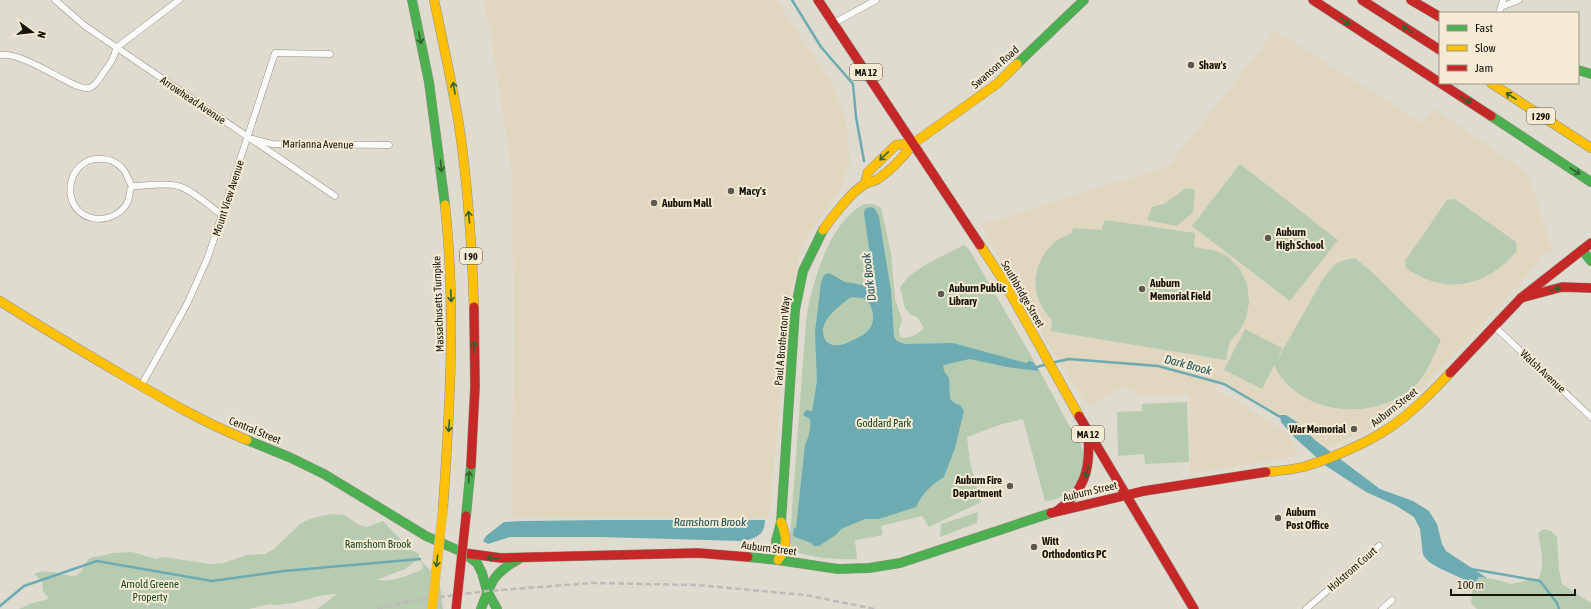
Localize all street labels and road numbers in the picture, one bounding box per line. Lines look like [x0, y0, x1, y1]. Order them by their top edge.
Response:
street label: Swanson Road [969, 43, 1021, 91]
road number: MA 12 [850, 64, 882, 80]
street label: Arrowhead Avenue [158, 74, 228, 126]
road number: I 290 [1527, 108, 1555, 124]
street label: Marianna Avenue [282, 137, 354, 151]
street label: Mount View Avenue [210, 158, 246, 238]
road number: I 90 [460, 248, 482, 264]
street label: Massachusetts Turnpike [430, 256, 446, 352]
street label: Southbridge Street [999, 259, 1047, 329]
street label: Paul A Brotherton Way [772, 295, 792, 386]
street label: Walsh Avenue [1518, 347, 1568, 395]
street label: Auburn Street [1368, 385, 1420, 429]
street label: Central Street [227, 414, 283, 446]
road number: MA 12 [1072, 426, 1104, 442]
street label: Auburn Street [1062, 479, 1118, 503]
street label: Auburn Street [741, 539, 797, 557]
street label: Holstrom Court [1325, 544, 1379, 594]

